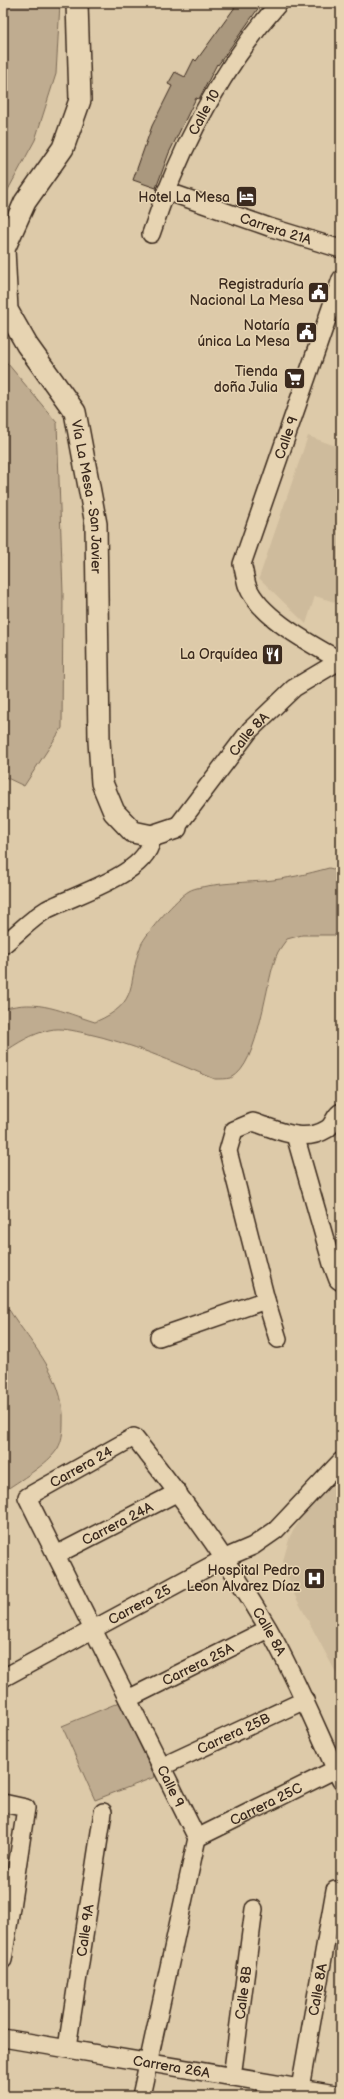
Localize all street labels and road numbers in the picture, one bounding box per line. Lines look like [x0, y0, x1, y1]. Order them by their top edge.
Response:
street label: Calle 10 [185, 86, 224, 138]
street label: Carrera 21A [237, 209, 314, 249]
street label: Calle 9 [271, 414, 302, 462]
street label: Vía La Mesa - San Javier [68, 418, 105, 575]
street label: Calle 8A [225, 708, 273, 760]
street label: Carrera 24 [47, 1443, 116, 1491]
street label: Carrera 24A [79, 1498, 156, 1549]
street label: Carrera 25 [105, 1581, 174, 1629]
street label: Calle 8A [249, 1604, 290, 1659]
street label: Carrera 25A [160, 1639, 237, 1689]
street label: Carrera 25B [195, 1709, 273, 1758]
street label: Calle 9 [153, 1763, 188, 1810]
street label: Carrera 25C [227, 1779, 305, 1829]
street label: Calle 9A [73, 1903, 98, 1958]
street label: Calle 8A [305, 1962, 331, 2017]
street label: Calle 8B [232, 1965, 256, 2021]
street label: Carrera 26A [132, 2052, 212, 2082]

